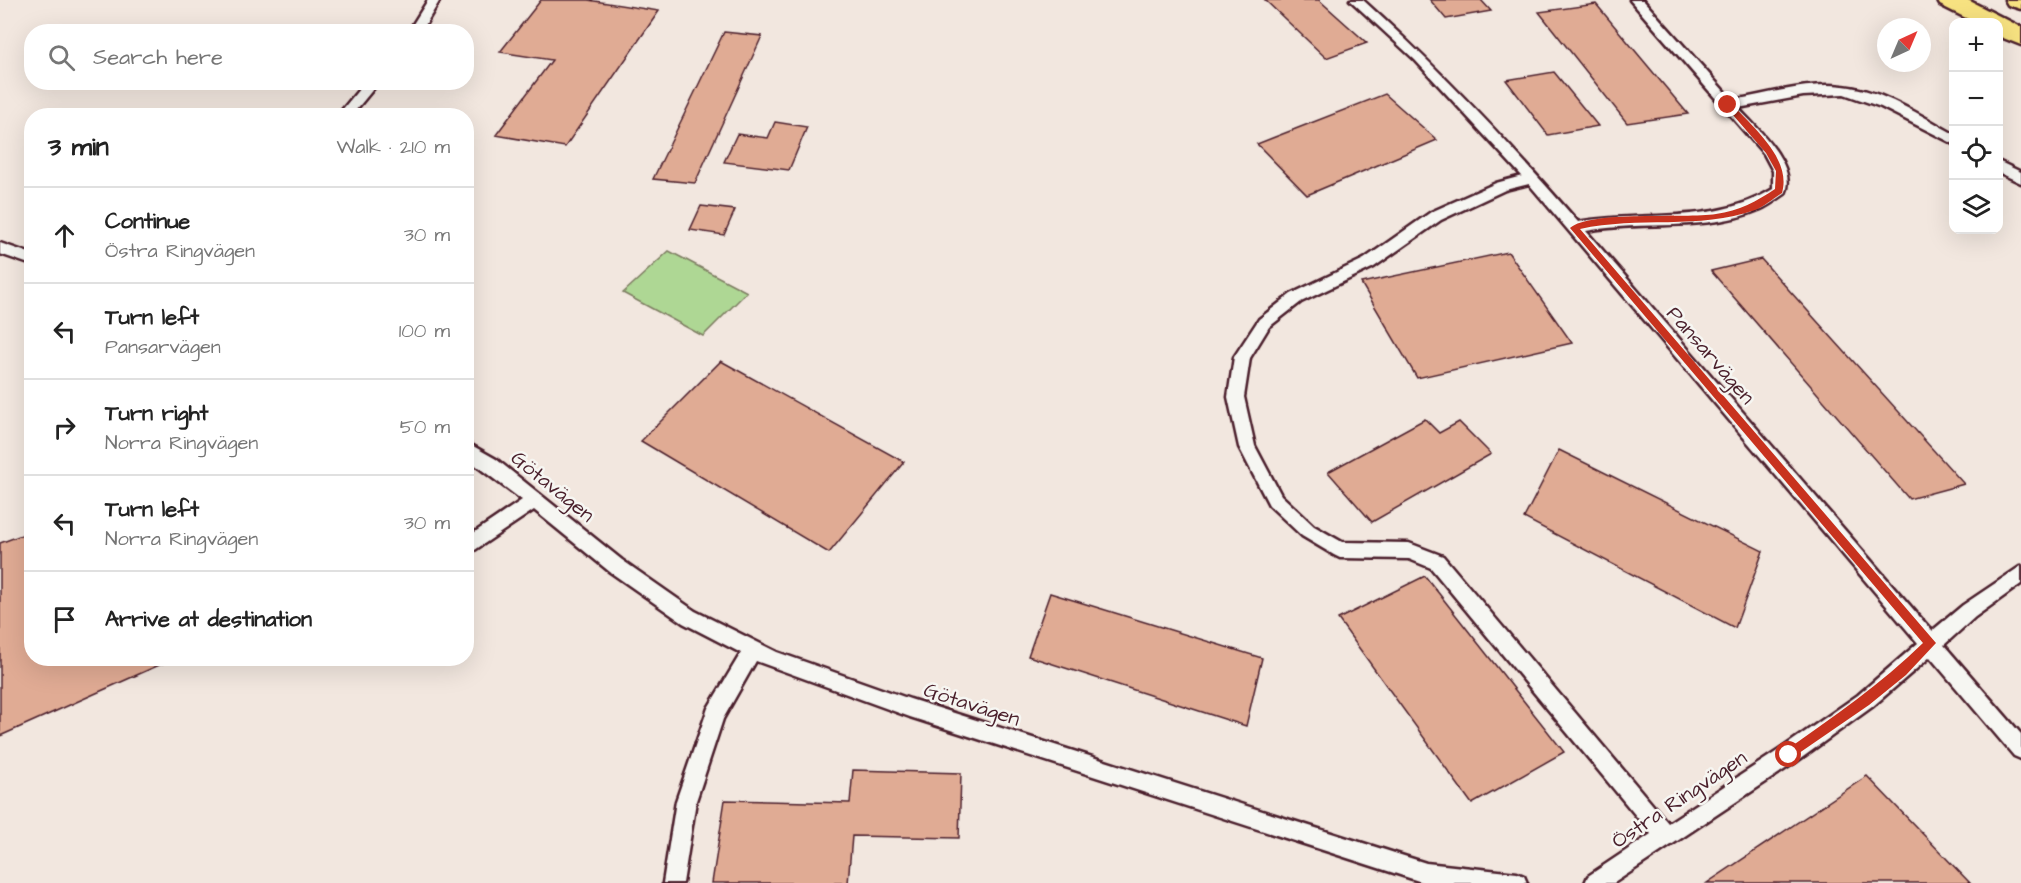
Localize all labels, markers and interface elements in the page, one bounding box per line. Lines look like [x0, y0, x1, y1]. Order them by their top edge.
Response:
north arrow [1877, 18, 1931, 72]
map controls [1949, 18, 2003, 234]
button: + [1949, 18, 2003, 72]
search box [24, 24, 474, 90]
icon: search [45, 41, 78, 74]
text: Search here [93, 42, 223, 73]
button: − [1949, 72, 2003, 126]
route end [1714, 91, 1740, 117]
button: locate [1949, 126, 2003, 180]
text: 3 min [48, 129, 109, 165]
text: Walk · 210 m [337, 133, 450, 161]
button: layers [1949, 180, 2003, 234]
text: Continue [105, 206, 190, 237]
icon: ahead [48, 219, 81, 252]
text: 30 m [404, 221, 450, 249]
text: Östra Ringvägen [105, 237, 255, 265]
street label: Pansarvägen [1658, 300, 1761, 412]
text: Turn left [105, 302, 199, 333]
icon: left [48, 315, 81, 348]
text: 100 m [399, 317, 450, 345]
text: Pansarvägen [105, 333, 221, 361]
text: Turn right [105, 398, 208, 429]
icon: right [48, 411, 81, 444]
text: 50 m [400, 413, 450, 441]
text: Norra Ringvägen [105, 429, 258, 457]
street label: Götavägen [504, 444, 601, 531]
text: Turn left [105, 494, 199, 525]
icon: left [48, 507, 81, 540]
text: 30 m [404, 509, 450, 537]
text: Norra Ringvägen [105, 525, 258, 553]
icon: arrive [48, 603, 81, 636]
text: Arrive at destination [105, 604, 312, 635]
street label: Götavägen [919, 675, 1024, 736]
route start [1775, 741, 1801, 767]
street label: Östra Ringvägen [1606, 743, 1754, 857]

